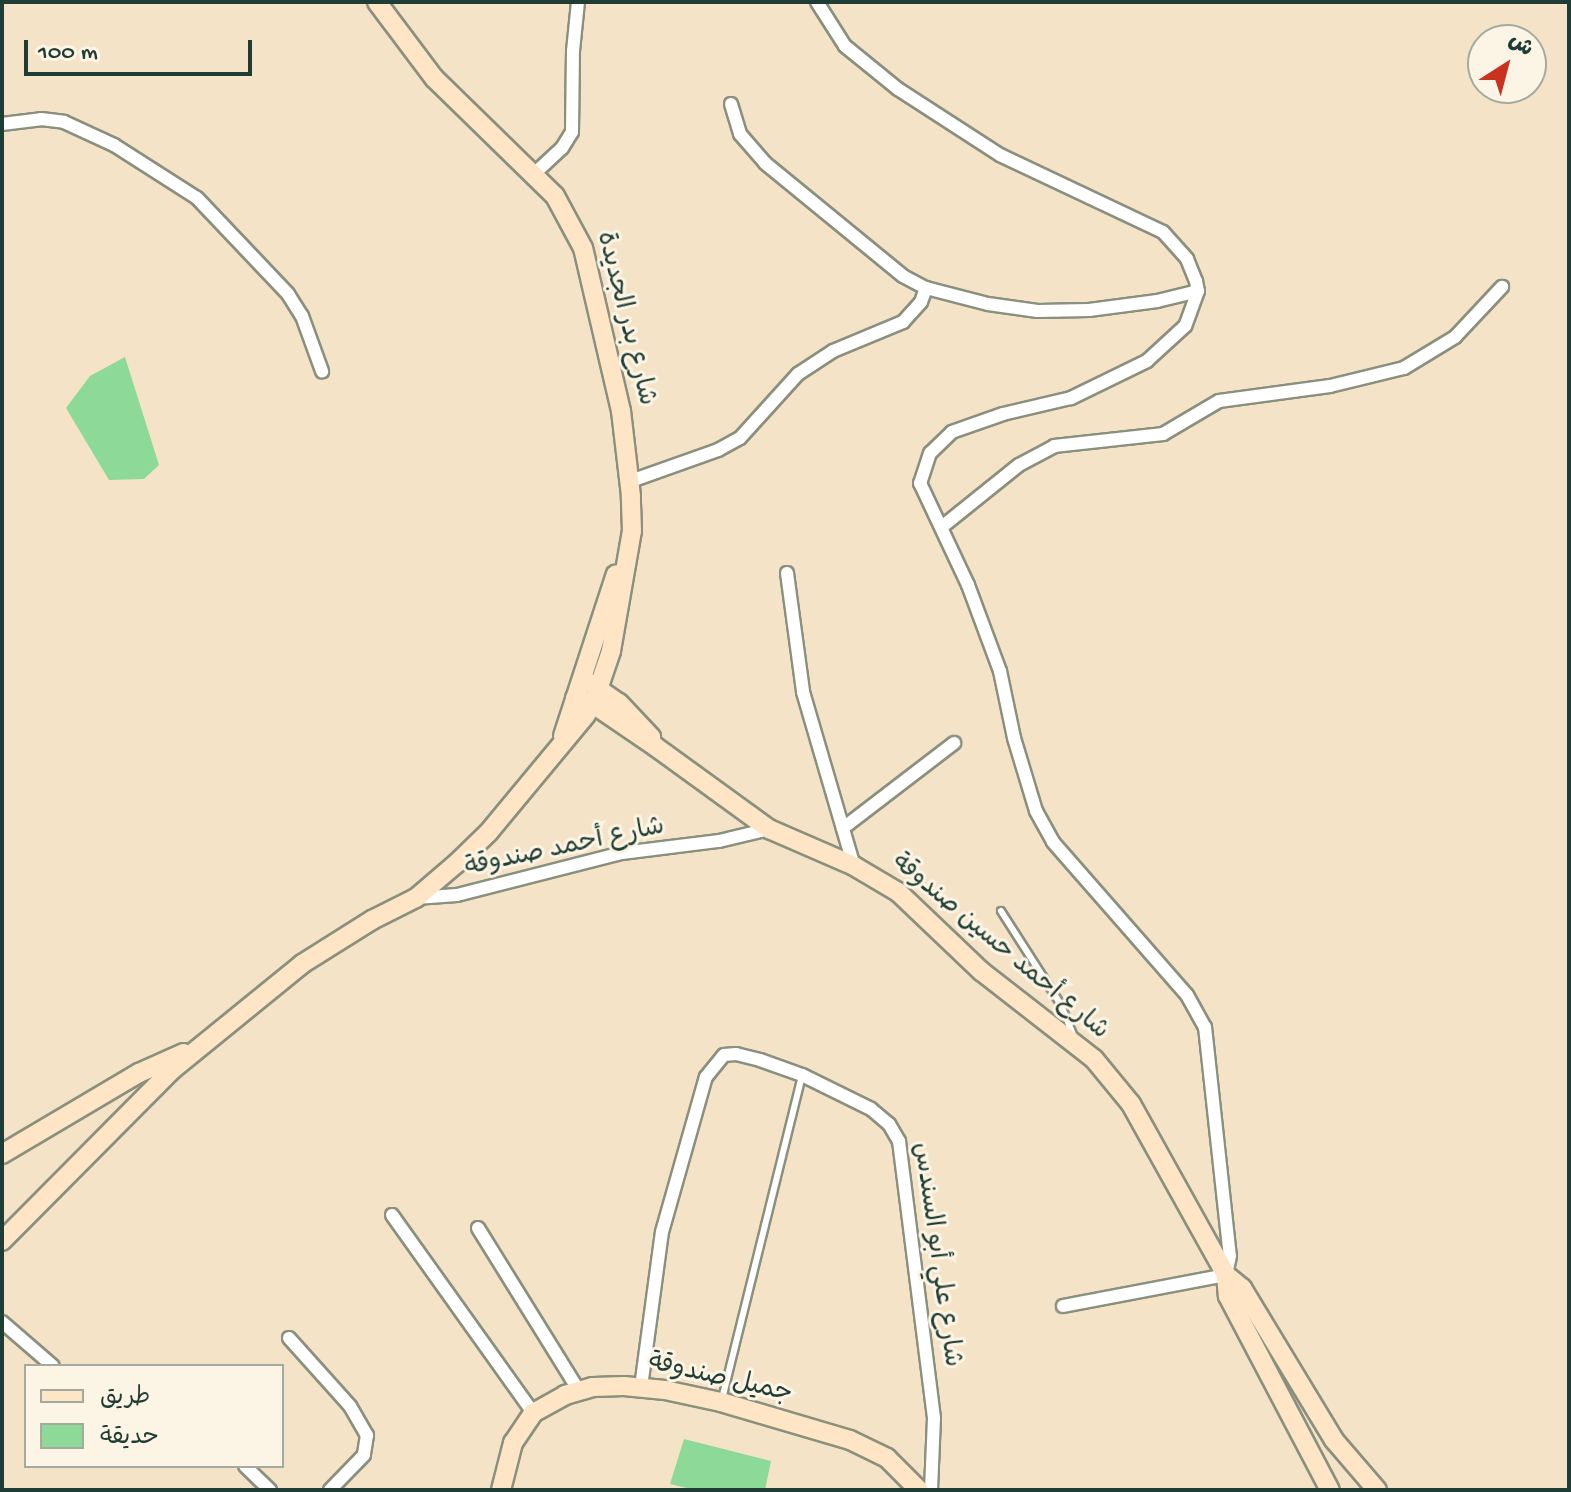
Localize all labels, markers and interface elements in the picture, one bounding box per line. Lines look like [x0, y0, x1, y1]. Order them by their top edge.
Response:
scale bar [28, 24, 256, 74]
north arrow [1467, 24, 1547, 104]
text: ش [1502, 29, 1537, 64]
text: 100 m [38, 39, 98, 68]
street label: شارع بدر الجديدة [587, 229, 661, 409]
street label: شارع أحمد صندوقة [462, 813, 668, 885]
street label: شارع أحمد حسين صندوقة [884, 848, 1114, 1048]
street label: شارع علي أبو السندس [904, 1141, 966, 1369]
street label: جميل صندوقة [645, 1348, 795, 1412]
legend [24, 1364, 284, 1468]
text: طريق [100, 1384, 150, 1413]
text: حديقة [100, 1424, 159, 1453]

